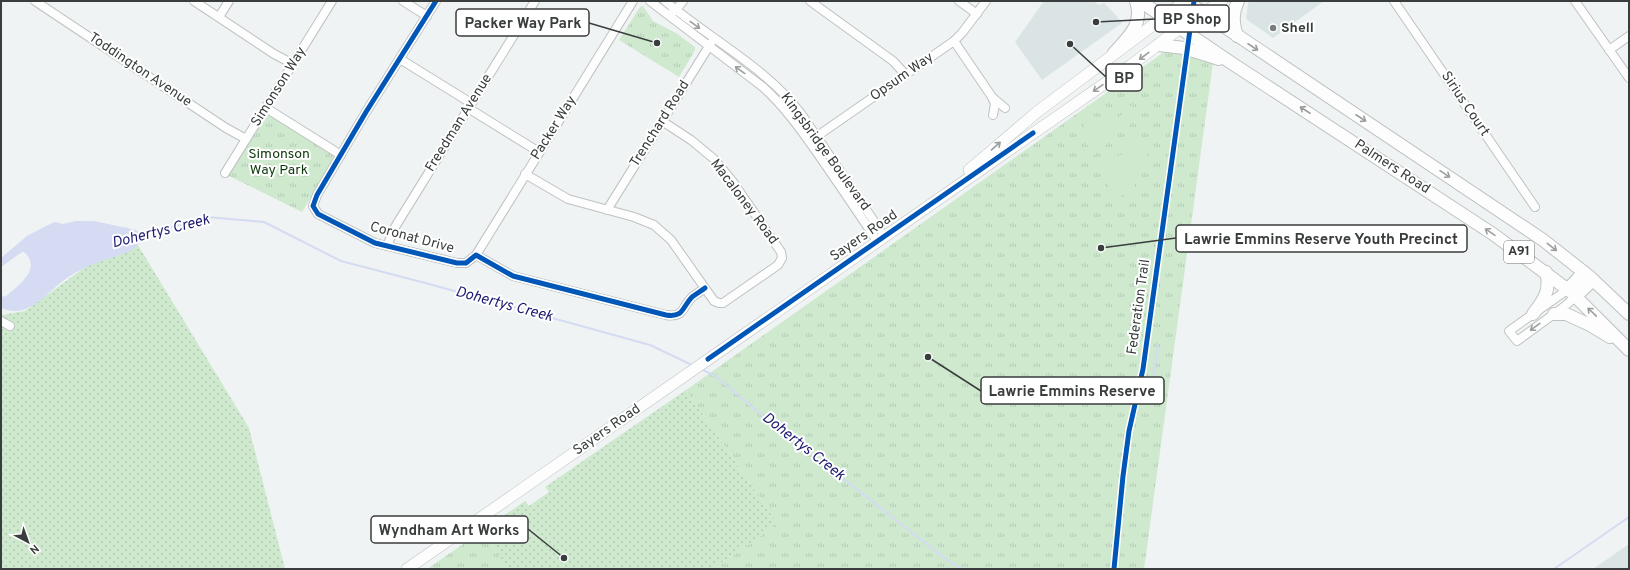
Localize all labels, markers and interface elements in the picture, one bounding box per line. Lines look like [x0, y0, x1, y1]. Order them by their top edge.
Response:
callout: BP Shop [1155, 5, 1229, 32]
callout: Packer Way Park [456, 9, 589, 36]
text: BP Shop [1163, 11, 1221, 30]
text: Packer Way Park [464, 15, 582, 34]
place label: Shell [1281, 20, 1314, 37]
one-way arrow [690, 21, 701, 29]
marker: Shell [1268, 23, 1278, 33]
street label: Toddington Avenue [85, 29, 195, 111]
one-way arrow [1247, 43, 1258, 51]
street label: Simonson Way [248, 44, 310, 130]
street label: Opsum Way [867, 49, 937, 105]
one-way arrow [1139, 51, 1150, 60]
callout: BP [1106, 64, 1142, 91]
one-way arrow [735, 65, 746, 74]
street label: Sirius Court [1437, 68, 1493, 140]
text: BP [1114, 70, 1134, 89]
street label: Freedman Avenue [422, 71, 496, 175]
street label: Trenchard Road [627, 78, 693, 170]
one-way arrow [1093, 84, 1104, 92]
street label: Kingsbridge Boulevard [776, 90, 874, 214]
street label: Packer Way [528, 93, 580, 163]
one-way arrow [1300, 106, 1311, 114]
one-way arrow [1356, 114, 1367, 123]
street label: Palmers Road [1351, 136, 1433, 198]
one-way arrow [991, 142, 1002, 151]
park label: Simonson Way Park [248, 146, 310, 179]
street label: Macaloney Road [706, 156, 782, 248]
one-way arrow [1439, 170, 1450, 178]
street label: Sayers Road [827, 207, 901, 265]
water label: Dohertys Creek [110, 211, 212, 253]
street label: Coronat Drive [368, 219, 456, 257]
callout: Lawrie Emmins Reserve Youth Precinct [1176, 225, 1467, 252]
one-way arrow [1485, 228, 1496, 236]
text: Lawrie Emmins Reserve Youth Precinct [1184, 231, 1458, 250]
road number: A91 [1504, 241, 1534, 263]
one-way arrow [1546, 243, 1557, 251]
street label: Federation Trail [1124, 258, 1154, 356]
water label: Dohertys Creek [453, 283, 555, 327]
one-way arrow [1587, 307, 1597, 317]
one-way arrow [1530, 323, 1541, 331]
callout: Lawrie Emmins Reserve [981, 377, 1164, 404]
text: Lawrie Emmins Reserve [988, 383, 1156, 402]
street label: Sayers Road [570, 401, 644, 459]
water label: Dohertys Creek [758, 409, 849, 486]
callout: Wyndham Art Works [371, 516, 528, 543]
north arrow [8, 522, 48, 562]
text: Wyndham Art Works [379, 522, 519, 541]
text: N [26, 541, 41, 557]

